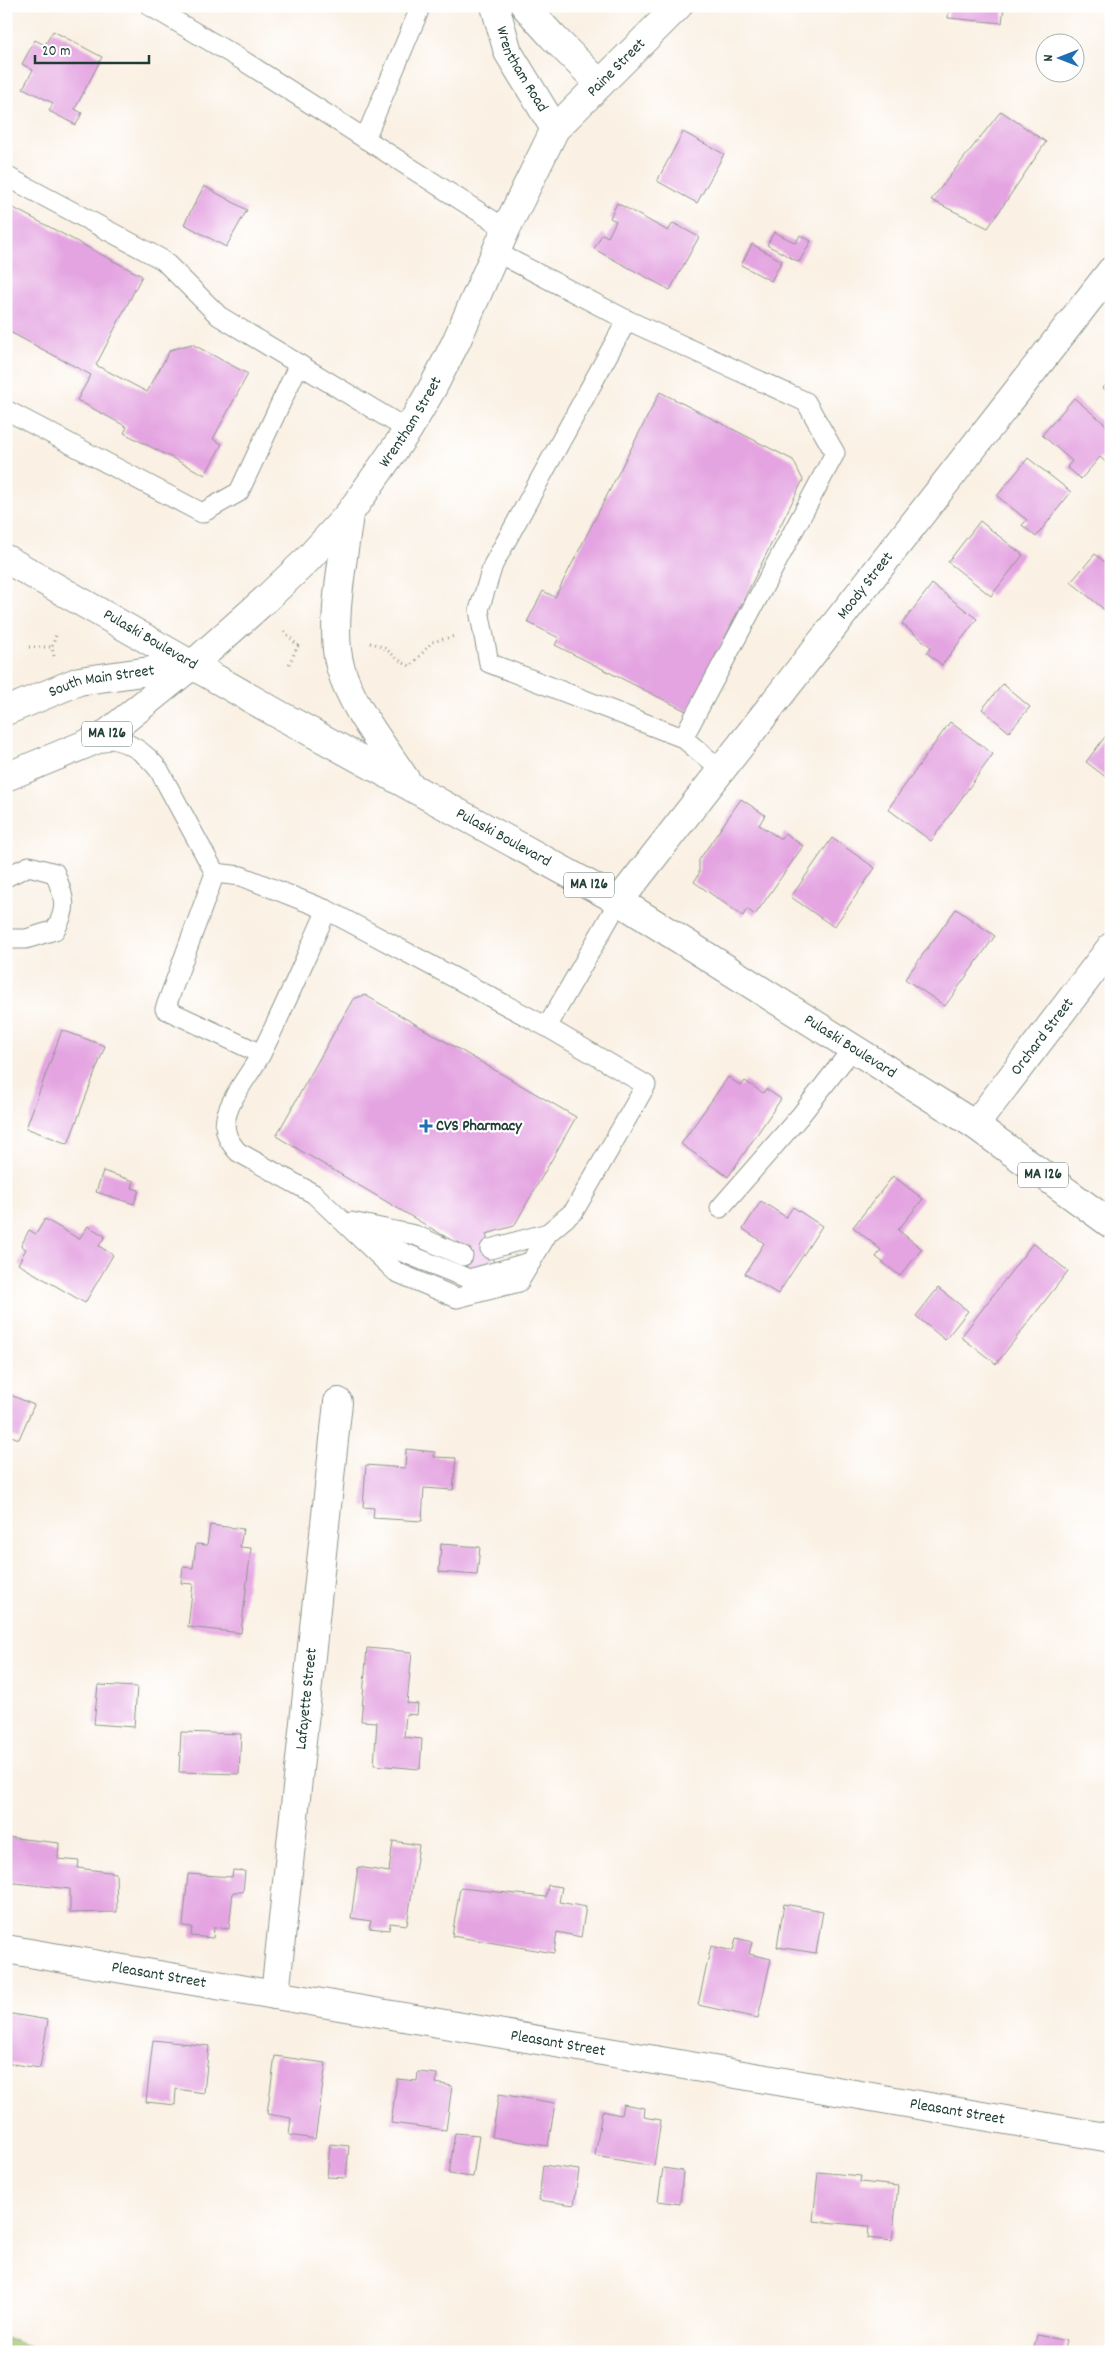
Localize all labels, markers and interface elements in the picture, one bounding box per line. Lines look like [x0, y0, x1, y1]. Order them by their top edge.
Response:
street label: Wrentham Road [490, 24, 554, 117]
scale bar [35, 32, 149, 64]
north arrow [1034, 32, 1084, 82]
street label: Paine Street [582, 33, 651, 102]
text: 20 m [42, 41, 70, 63]
text: N [1039, 54, 1059, 61]
street label: Wrentham Street [373, 373, 448, 473]
street label: Moody Street [831, 547, 899, 624]
street label: Pulaski Boulevard [99, 604, 201, 676]
street label: South Main Street [45, 659, 156, 704]
road number: MA 126 [82, 722, 132, 746]
street label: Pulaski Boulevard [452, 802, 555, 873]
road number: MA 126 [564, 872, 614, 898]
street label: Orchard Street [1005, 993, 1080, 1081]
street label: Pulaski Boulevard [799, 1009, 901, 1084]
place label: CVS Pharmacy [436, 1115, 523, 1138]
marker: CVS Pharmacy [420, 1120, 432, 1132]
road number: MA 126 [1018, 1162, 1068, 1188]
street label: Lafayette Street [290, 1647, 323, 1751]
street label: Pleasant Street [110, 1956, 208, 1995]
street label: Pleasant Street [509, 2024, 607, 2063]
street label: Pleasant Street [908, 2092, 1006, 2131]

